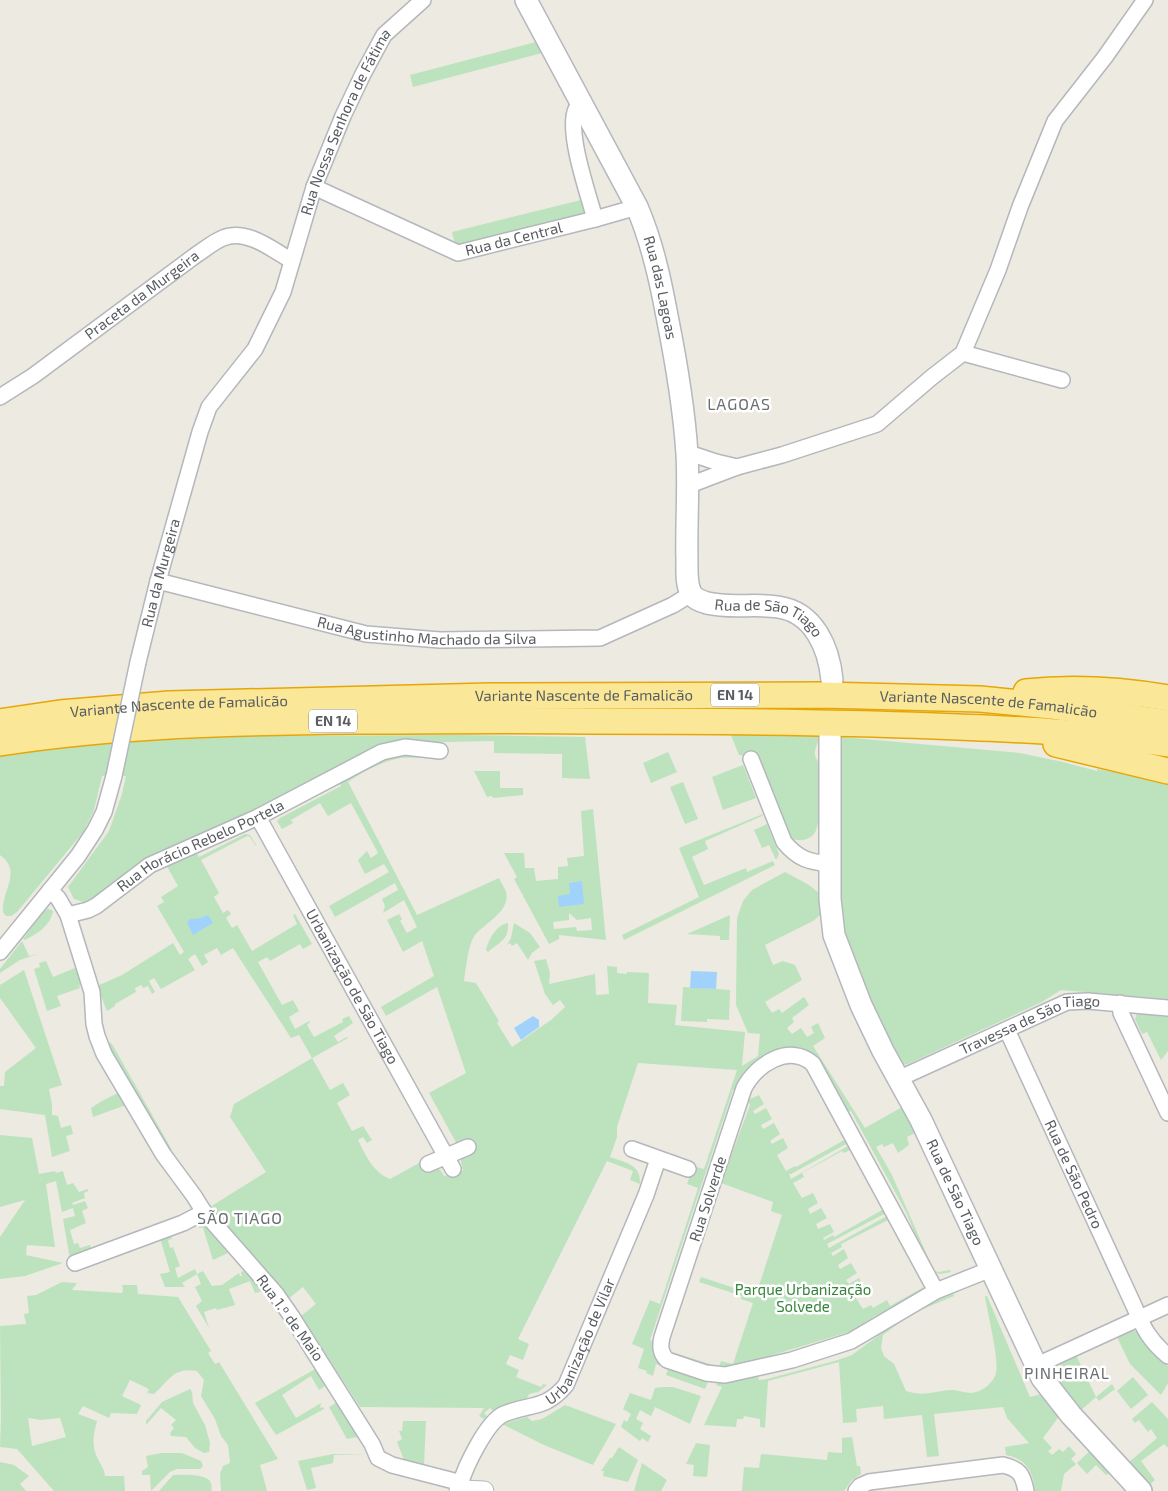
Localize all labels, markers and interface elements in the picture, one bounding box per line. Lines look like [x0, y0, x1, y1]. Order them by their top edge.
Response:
street label: Rua Nossa Senhora de Fátima [296, 24, 394, 217]
street label: Rua da Central [463, 217, 565, 259]
street label: Rua das Lagoas [640, 233, 681, 341]
street label: Praceta da Murgeira [81, 246, 202, 343]
district label: LAGOAS [707, 394, 771, 413]
street label: Rua da Murgeira [137, 516, 183, 629]
street label: Rua de São Tiago [714, 595, 827, 640]
street label: Rua Agustinho Machado da Silva [316, 612, 537, 648]
road number: EN 14 [711, 684, 759, 706]
street label: Variante Nascente de Famalicão [475, 685, 693, 704]
street label: Variante Nascente de Famalicão [880, 686, 1099, 721]
street label: Variante Nascente de Famalicão [69, 691, 288, 720]
road number: EN 14 [309, 709, 357, 732]
street label: Rua Horácio Rebelo Portela [113, 795, 287, 895]
street label: Urbanização de São Tiago [303, 906, 403, 1067]
street label: Travessa de São Tiago [957, 991, 1101, 1058]
street label: Rua de São Pedro [1042, 1117, 1107, 1231]
street label: Rua de São Tiago [923, 1136, 988, 1248]
street label: Rua Solverde [685, 1154, 729, 1244]
district label: SÃO TIAGO [197, 1208, 283, 1227]
street label: Rua 1.º de Maio [253, 1271, 328, 1364]
street label: Urbanização de Vilar [542, 1275, 618, 1408]
park label: Parque Urbanização Solvede [735, 1280, 871, 1315]
district label: PINHEIRAL [1024, 1363, 1110, 1382]

